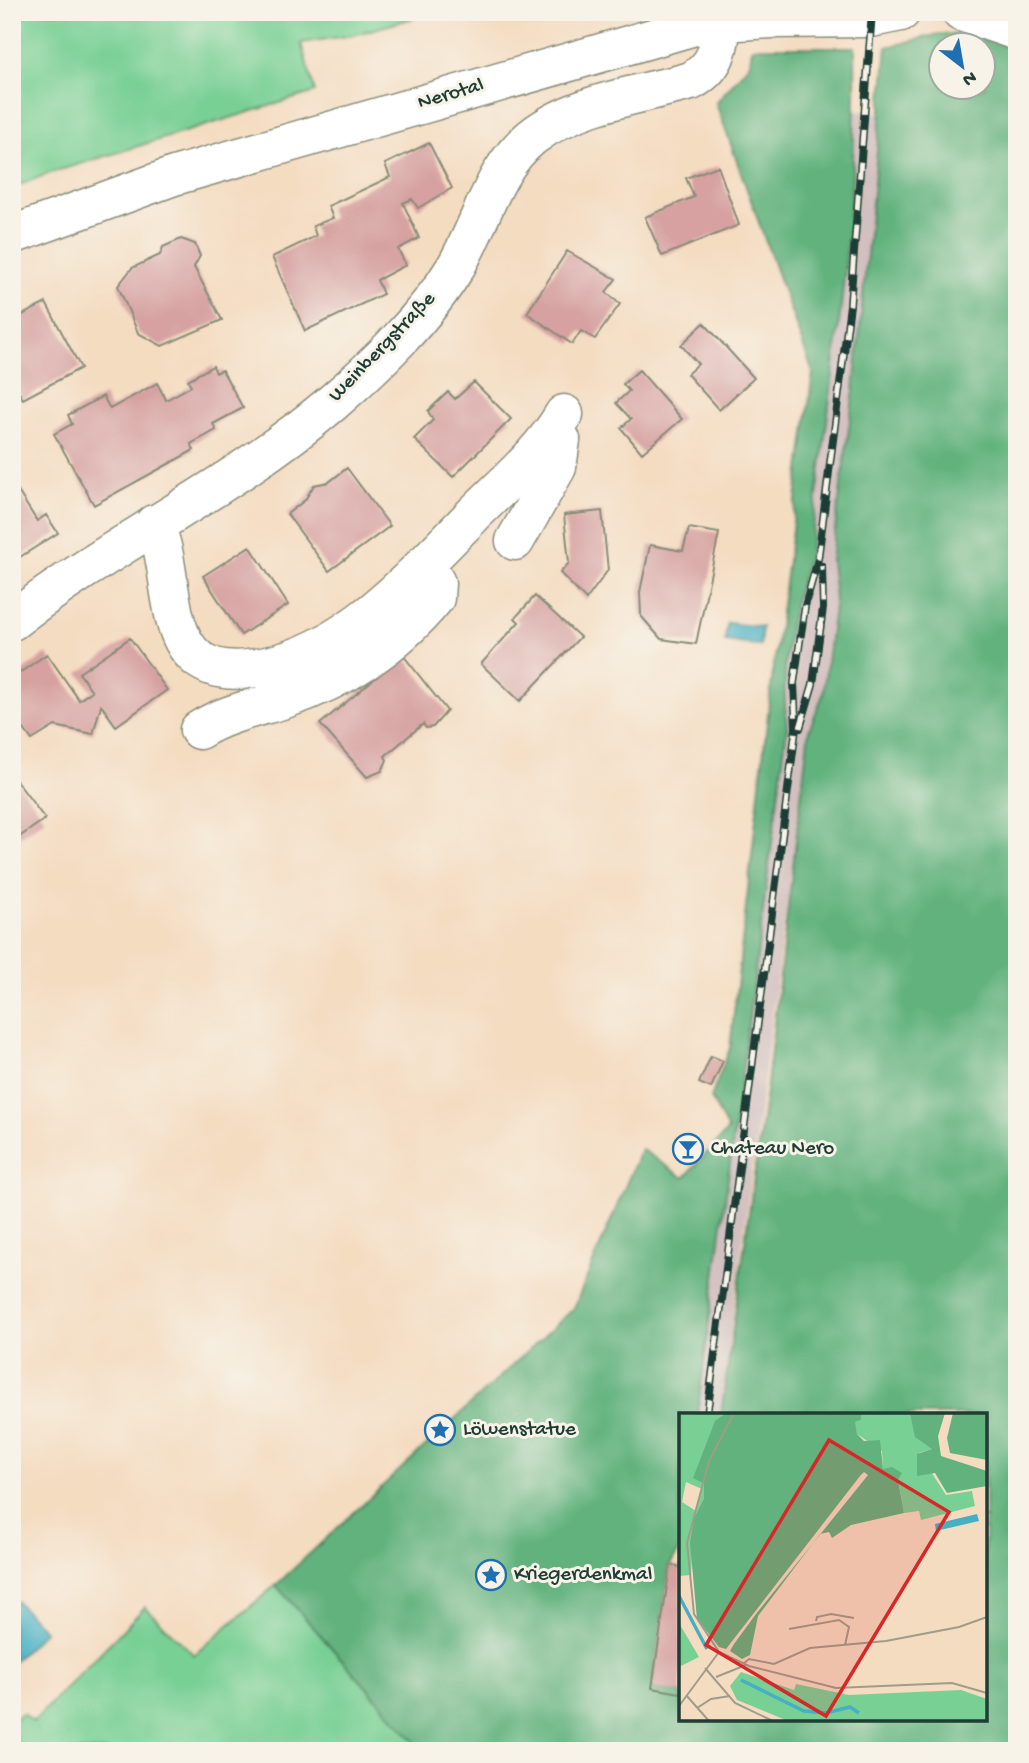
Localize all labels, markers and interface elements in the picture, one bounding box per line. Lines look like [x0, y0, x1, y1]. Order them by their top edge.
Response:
north arrow [928, 32, 998, 102]
text: N [958, 65, 980, 91]
street label: Nerotal [415, 74, 487, 116]
street label: Weinbergstraße [324, 287, 443, 408]
bar icon: Chateau Nero [671, 1132, 705, 1166]
place label: Chateau Nero [711, 1137, 834, 1162]
place icon: Löwenstatue [423, 1413, 457, 1447]
inset map [679, 1413, 987, 1721]
place label: Löwenstatue [463, 1418, 577, 1443]
place icon: Kriegerdenkmal [474, 1558, 508, 1592]
place label: Kriegerdenkmal [514, 1563, 652, 1588]

